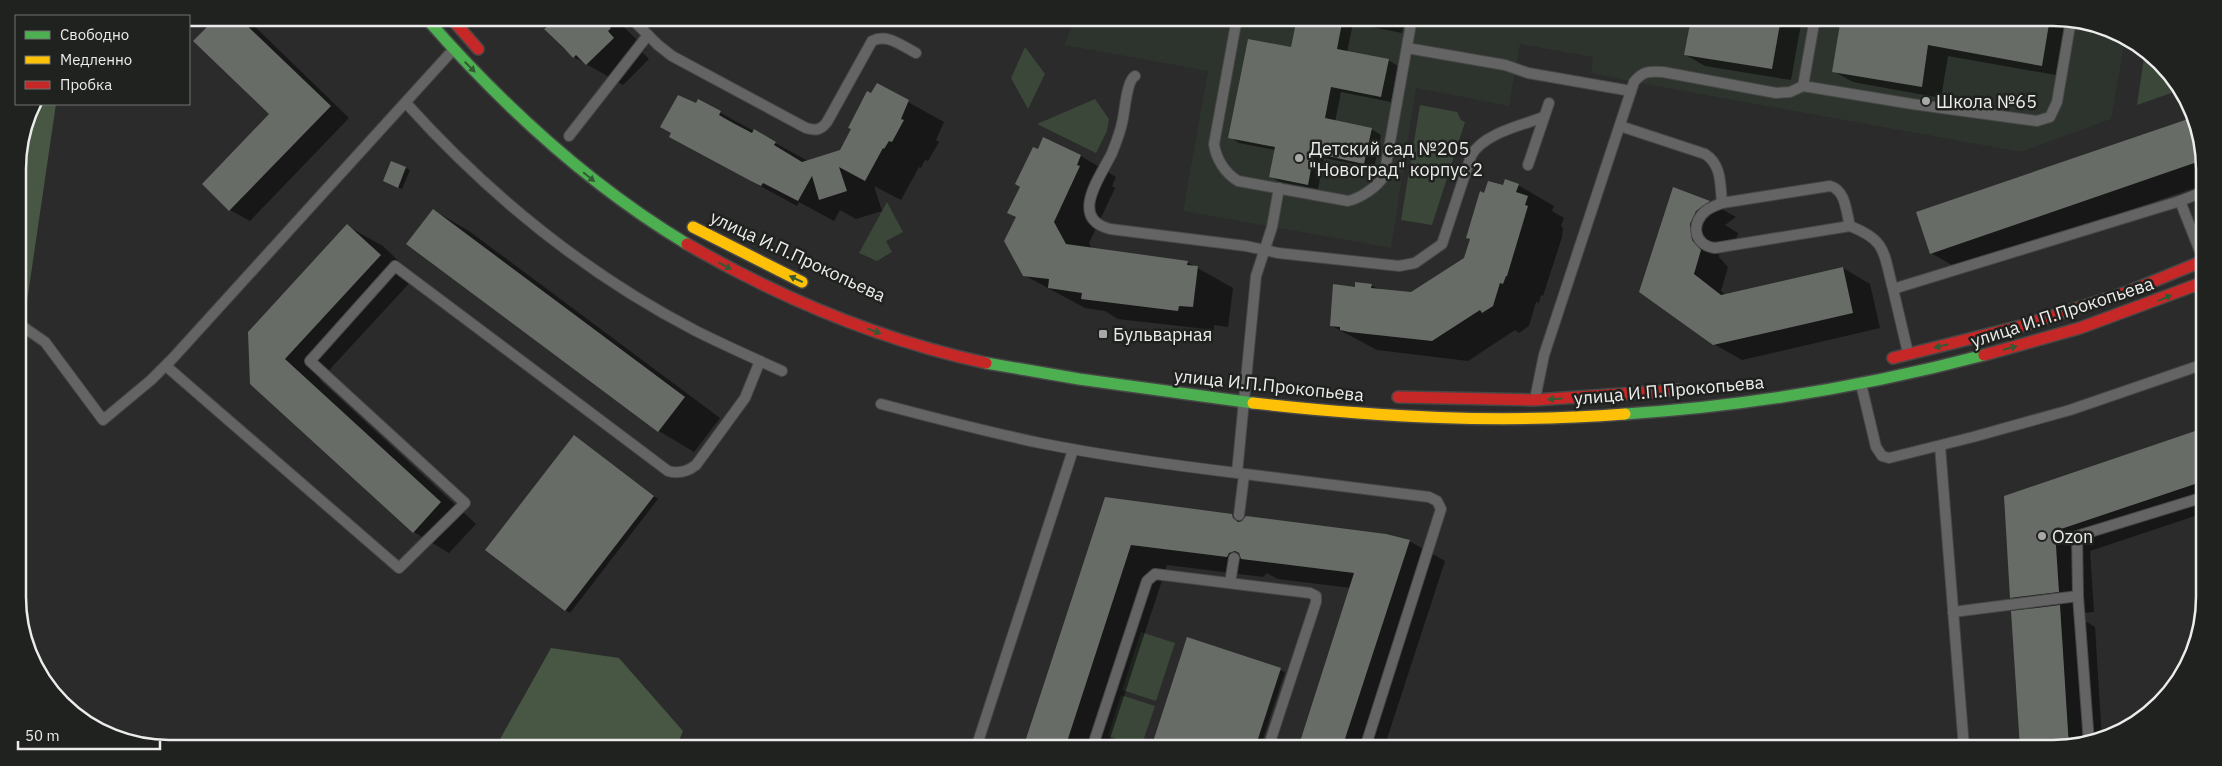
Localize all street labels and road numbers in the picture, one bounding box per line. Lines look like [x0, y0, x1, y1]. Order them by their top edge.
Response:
street label: улица И.П.Прокопьева [707, 205, 890, 307]
street label: улица И.П.Прокопьева [1968, 271, 2157, 352]
street label: улица И.П.Прокопьева [1173, 364, 1366, 406]
street label: улица И.П.Прокопьева [1573, 370, 1765, 410]

